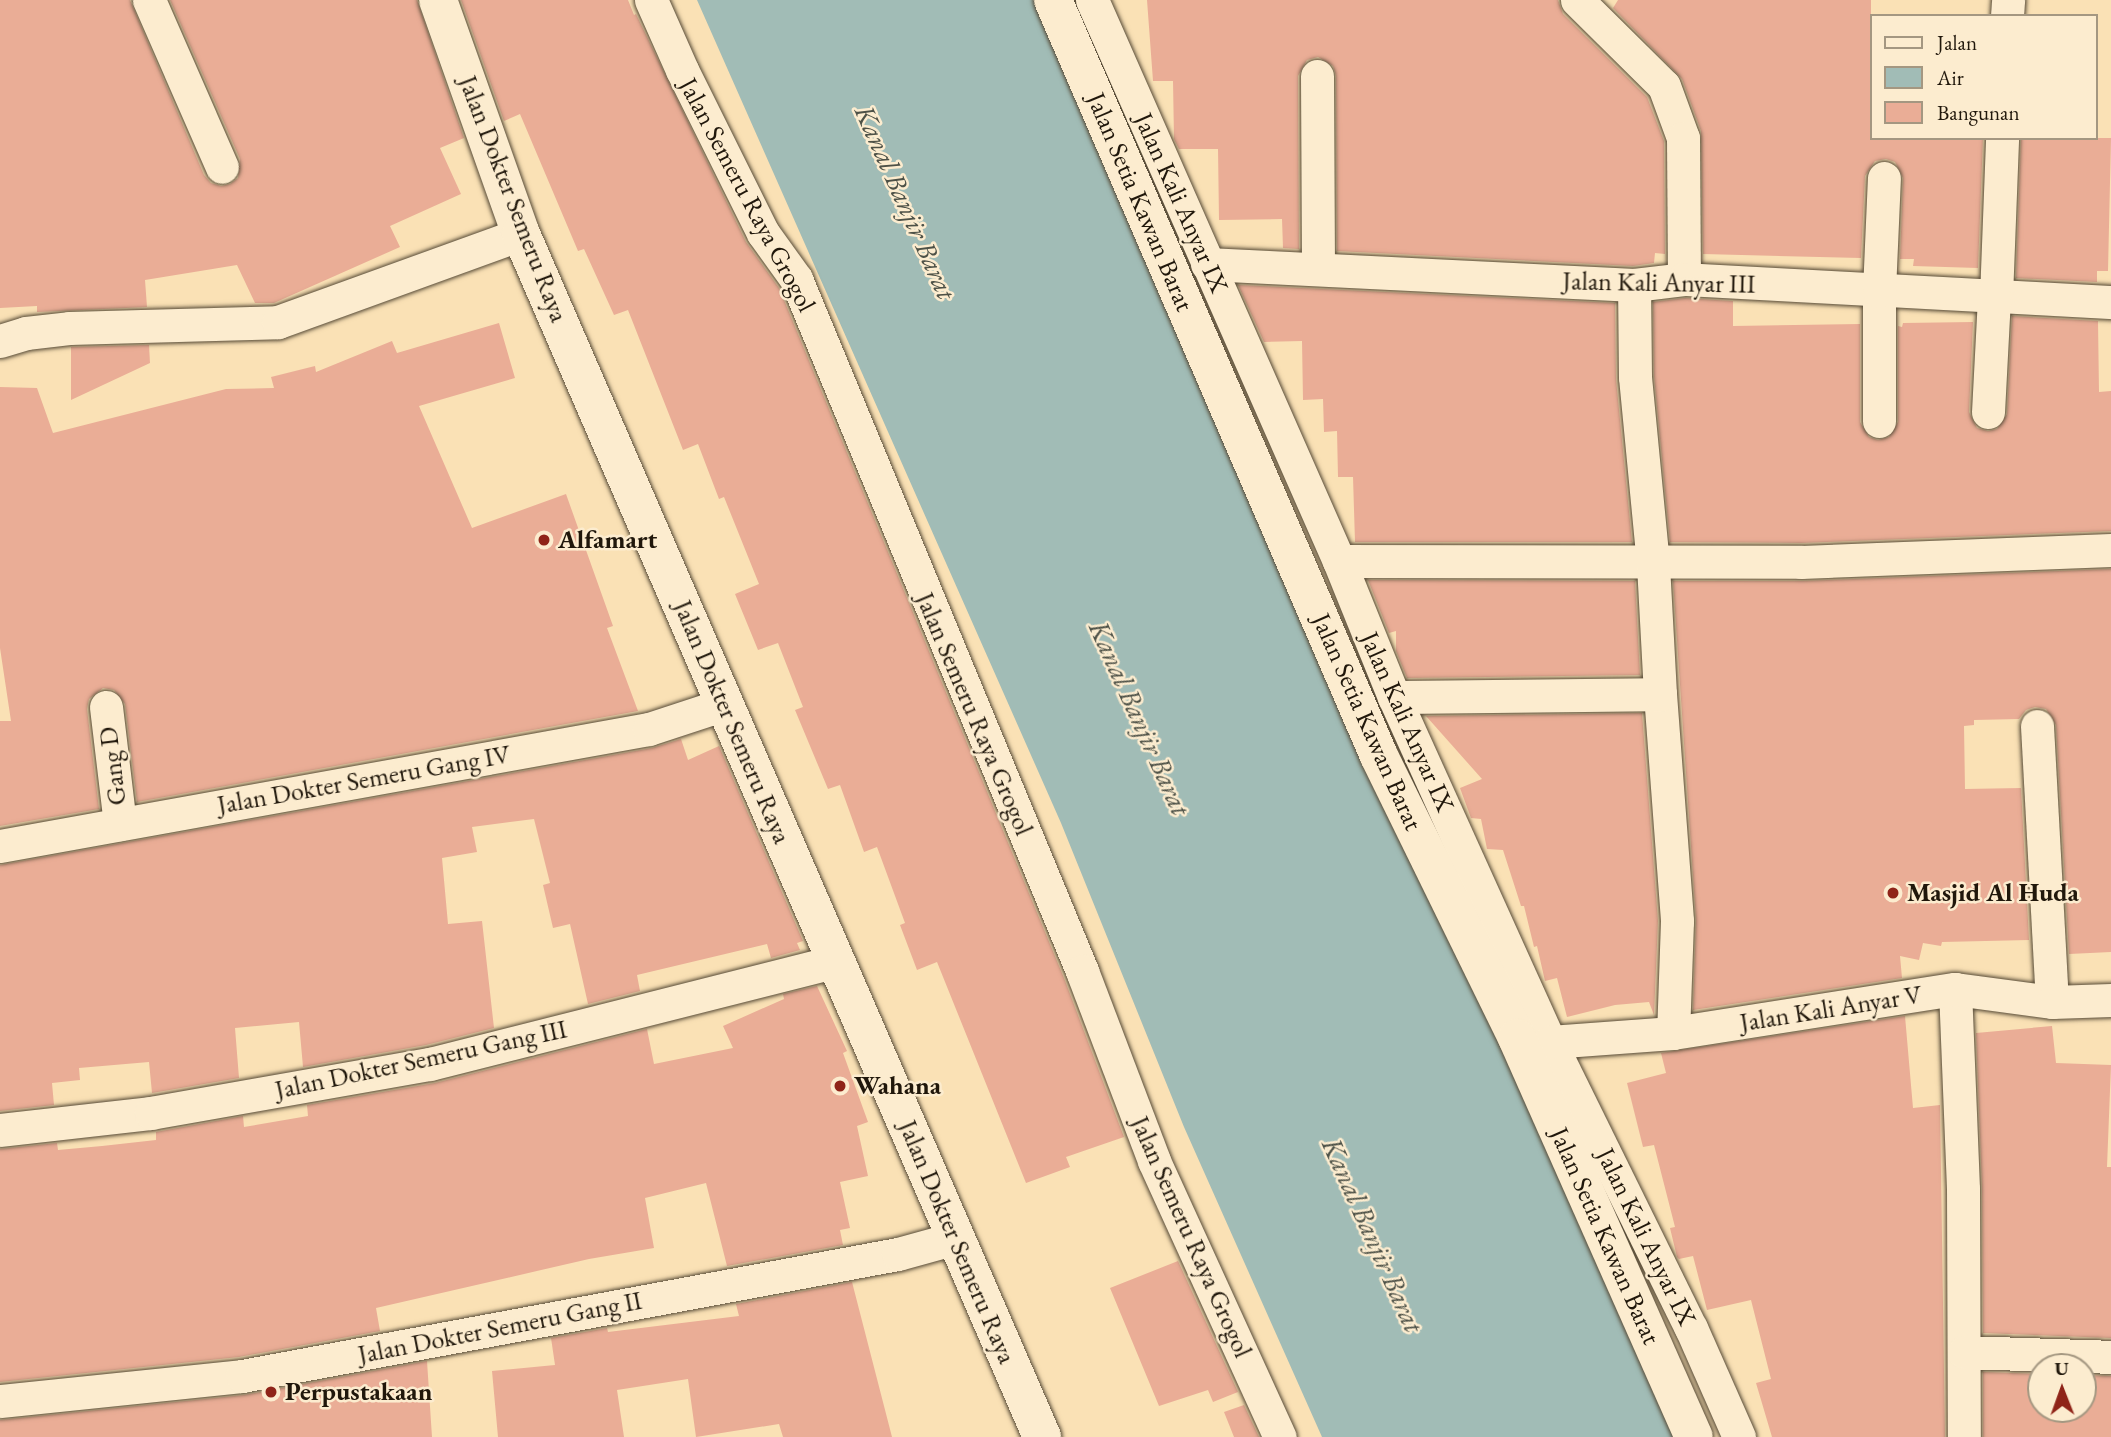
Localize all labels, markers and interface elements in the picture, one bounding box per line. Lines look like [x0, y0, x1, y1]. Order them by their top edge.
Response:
legend [1870, 14, 2097, 140]
text: Jalan [1937, 29, 1977, 56]
text: Air [1937, 64, 1964, 91]
street label: Jalan Dokter Semeru Raya [452, 71, 574, 327]
street label: Jalan Semeru Raya Grogol [672, 73, 822, 317]
street label: Jalan Setia Kawan Barat [1080, 88, 1200, 316]
water label: Kanal Banjir Barat [848, 99, 964, 305]
text: Bangunan [1937, 99, 2020, 126]
street label: Jalan Kali Anyar IX [1127, 108, 1235, 298]
street label: Jalan Kali Anyar III [1562, 266, 1756, 300]
place label: Alfamart [558, 524, 657, 556]
marker: Alfamart [536, 532, 552, 548]
street label: Jalan Semeru Raya Grogol [909, 588, 1039, 840]
street label: Jalan Dokter Semeru Raya [667, 596, 797, 848]
street label: Jalan Setia Kawan Barat [1305, 609, 1429, 835]
water label: Kanal Banjir Barat [1082, 615, 1198, 821]
street label: Jalan Kali Anyar IX [1353, 627, 1461, 817]
street label: Gang D [93, 725, 133, 807]
street label: Jalan Dokter Semeru Gang IV [215, 739, 513, 821]
place label: Masjid Al Huda [1907, 877, 2079, 909]
marker: Masjid Al Huda [1885, 885, 1901, 901]
street label: Jalan Kali Anyar V [1738, 979, 1924, 1039]
street label: Jalan Dokter Semeru Gang III [272, 1014, 570, 1106]
place label: Wahana [854, 1070, 941, 1102]
marker: Wahana [832, 1078, 848, 1094]
street label: Jalan Semeru Raya Grogol [1124, 1112, 1258, 1362]
street label: Jalan Dokter Semeru Raya [892, 1116, 1022, 1368]
street label: Jalan Setia Kawan Barat [1543, 1123, 1667, 1349]
water label: Kanal Banjir Barat [1315, 1132, 1431, 1338]
street label: Jalan Kali Anyar IX [1589, 1143, 1703, 1331]
street label: Jalan Dokter Semeru Gang II [355, 1285, 645, 1371]
north arrow [2027, 1353, 2097, 1423]
text: U [2054, 1356, 2069, 1381]
place label: Perpustakaan [285, 1376, 432, 1408]
marker: Perpustakaan [263, 1384, 279, 1400]

